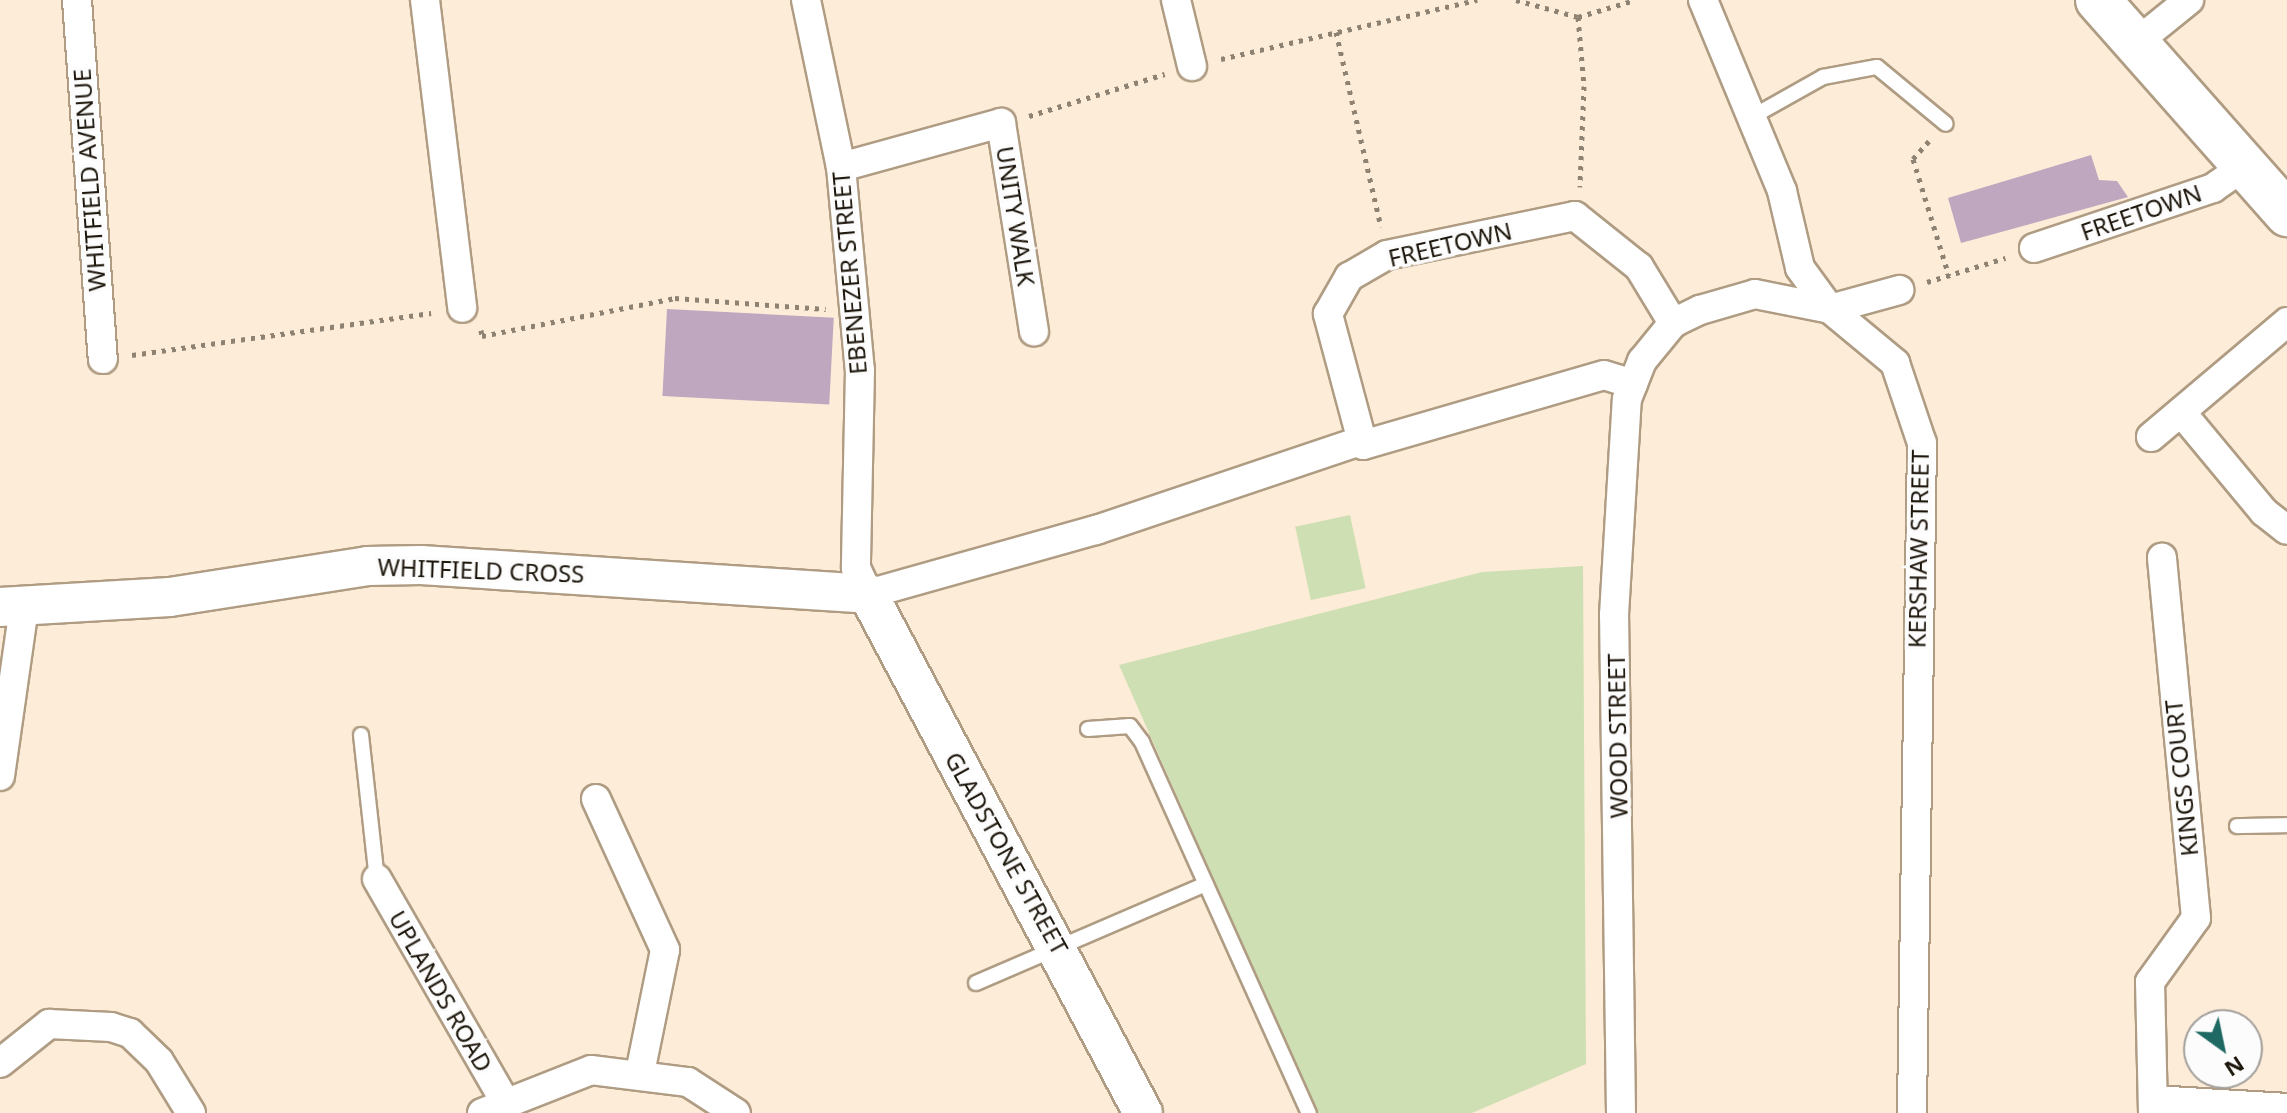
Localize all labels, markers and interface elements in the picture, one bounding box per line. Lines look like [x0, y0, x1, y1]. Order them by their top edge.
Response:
street label: WHITFIELD AVENUE [67, 68, 111, 292]
street label: UNITY WALK [991, 144, 1041, 288]
street label: EBENEZER STREET [826, 170, 872, 376]
street label: FREETOWN [2077, 178, 2205, 246]
street label: FREETOWN [1385, 216, 1515, 272]
street label: KERSHAW STREET [1902, 450, 1934, 648]
street label: WHITFIELD CROSS [377, 552, 585, 588]
street label: WOOD STREET [1601, 653, 1633, 819]
street label: KINGS COURT [2158, 698, 2204, 858]
street label: GLADSTONE STREET [939, 747, 1075, 959]
street label: UPLANDS ROAD [383, 905, 499, 1077]
north arrow [2183, 1009, 2263, 1089]
text: N [2219, 1050, 2251, 1085]

